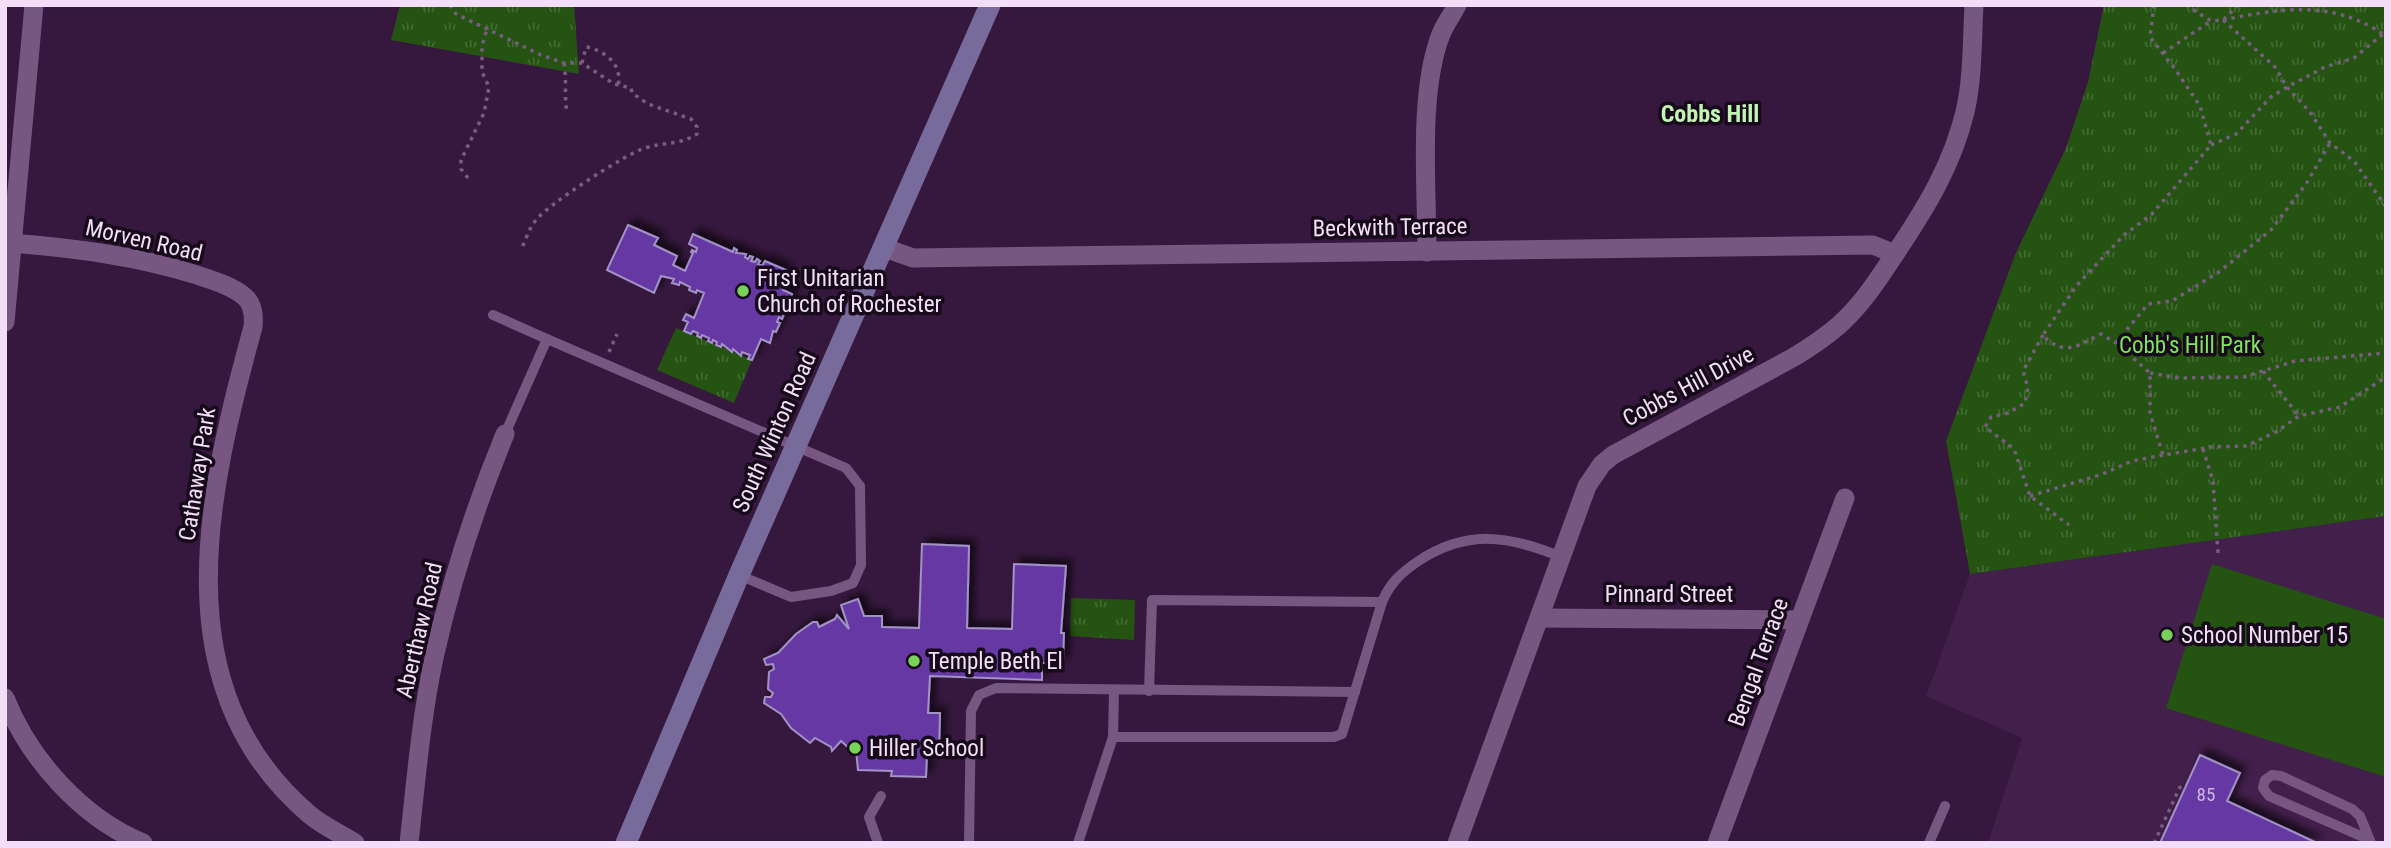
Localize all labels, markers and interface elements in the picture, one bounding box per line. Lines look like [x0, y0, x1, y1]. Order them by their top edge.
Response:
district label: Cobbs Hill [1661, 100, 1759, 128]
street label: Beckwith Terrace [1312, 213, 1468, 242]
street label: Morven Road [83, 214, 205, 267]
place label: First Unitarian Church of Rochester [757, 265, 942, 318]
marker: First Unitarian Church of Rochester [735, 283, 751, 299]
park label: Cobb's Hill Park [2119, 332, 2262, 359]
street label: Cobbs Hill Drive [1618, 341, 1758, 432]
street label: South Winton Road [727, 348, 822, 516]
street label: Cathaway Park [174, 405, 221, 543]
street label: Aberthaw Road [391, 560, 448, 701]
street label: Pinnard Street [1605, 581, 1733, 608]
street label: Bengal Terrace [1723, 594, 1794, 730]
place label: School Number 15 [2181, 622, 2348, 649]
marker: School Number 15 [2159, 627, 2175, 643]
place label: Temple Beth El [928, 648, 1063, 675]
marker: Temple Beth El [906, 653, 922, 669]
place label: Hiller School [869, 735, 984, 762]
marker: Hiller School [847, 740, 863, 756]
house number: 85 [2197, 783, 2215, 806]

